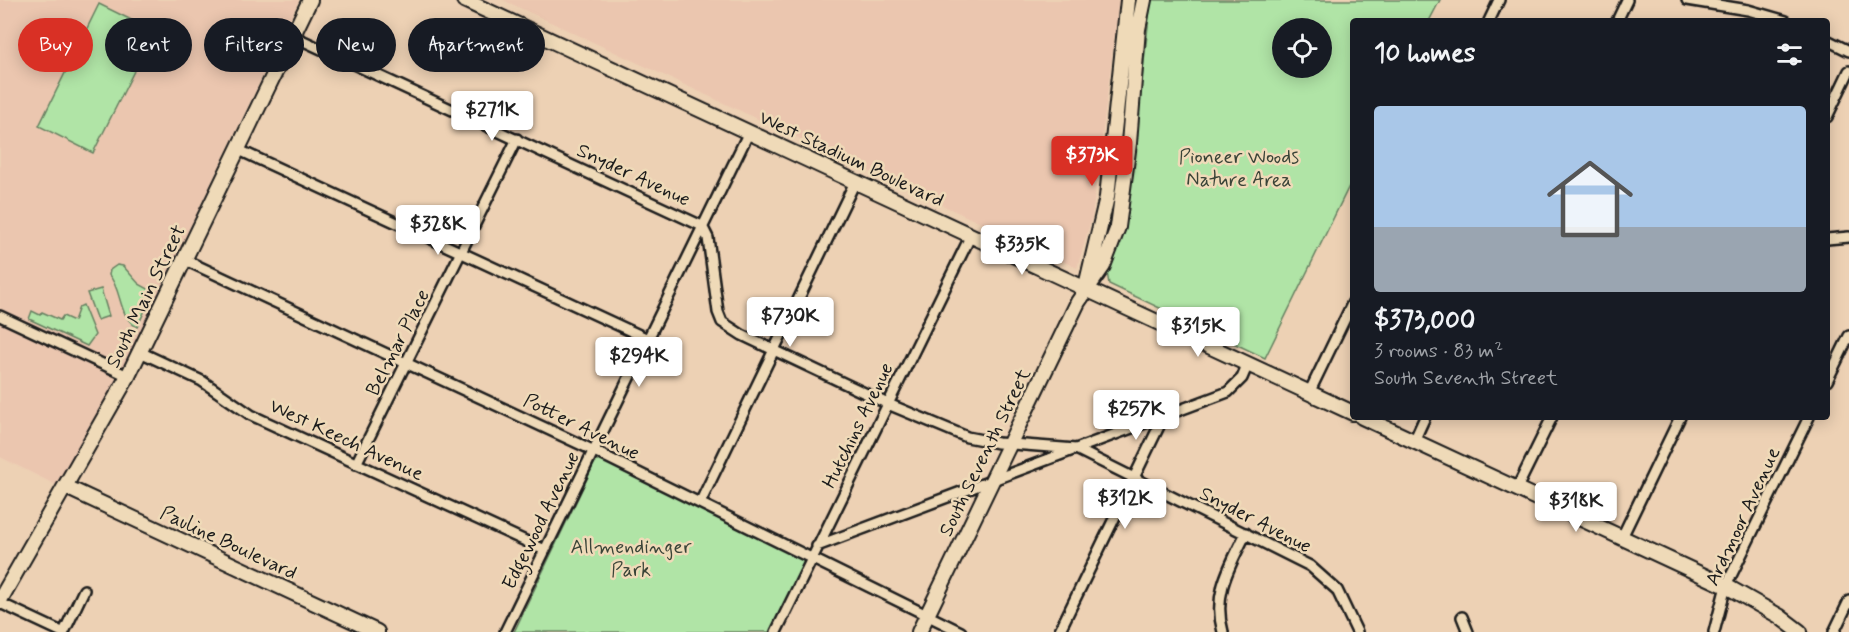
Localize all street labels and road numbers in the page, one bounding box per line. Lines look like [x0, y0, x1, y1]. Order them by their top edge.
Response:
street label: West Stadium Boulevard [754, 105, 948, 214]
street label: Snyder Avenue [572, 137, 695, 213]
street label: South Main Street [100, 221, 193, 373]
street label: Belmar Place [360, 285, 437, 401]
street label: Hutchins Avenue [816, 358, 900, 493]
street label: South Seventh Street [933, 364, 1038, 541]
street label: Potter Avenue [519, 388, 644, 467]
street label: West Keech Avenue [265, 393, 428, 488]
street label: Ardmoor Avenue [1699, 443, 1787, 590]
street label: Edgewood Avenue [496, 447, 588, 595]
street label: Snyder Avenue [1195, 481, 1316, 560]
street label: Pauline Boulevard [156, 500, 301, 587]

